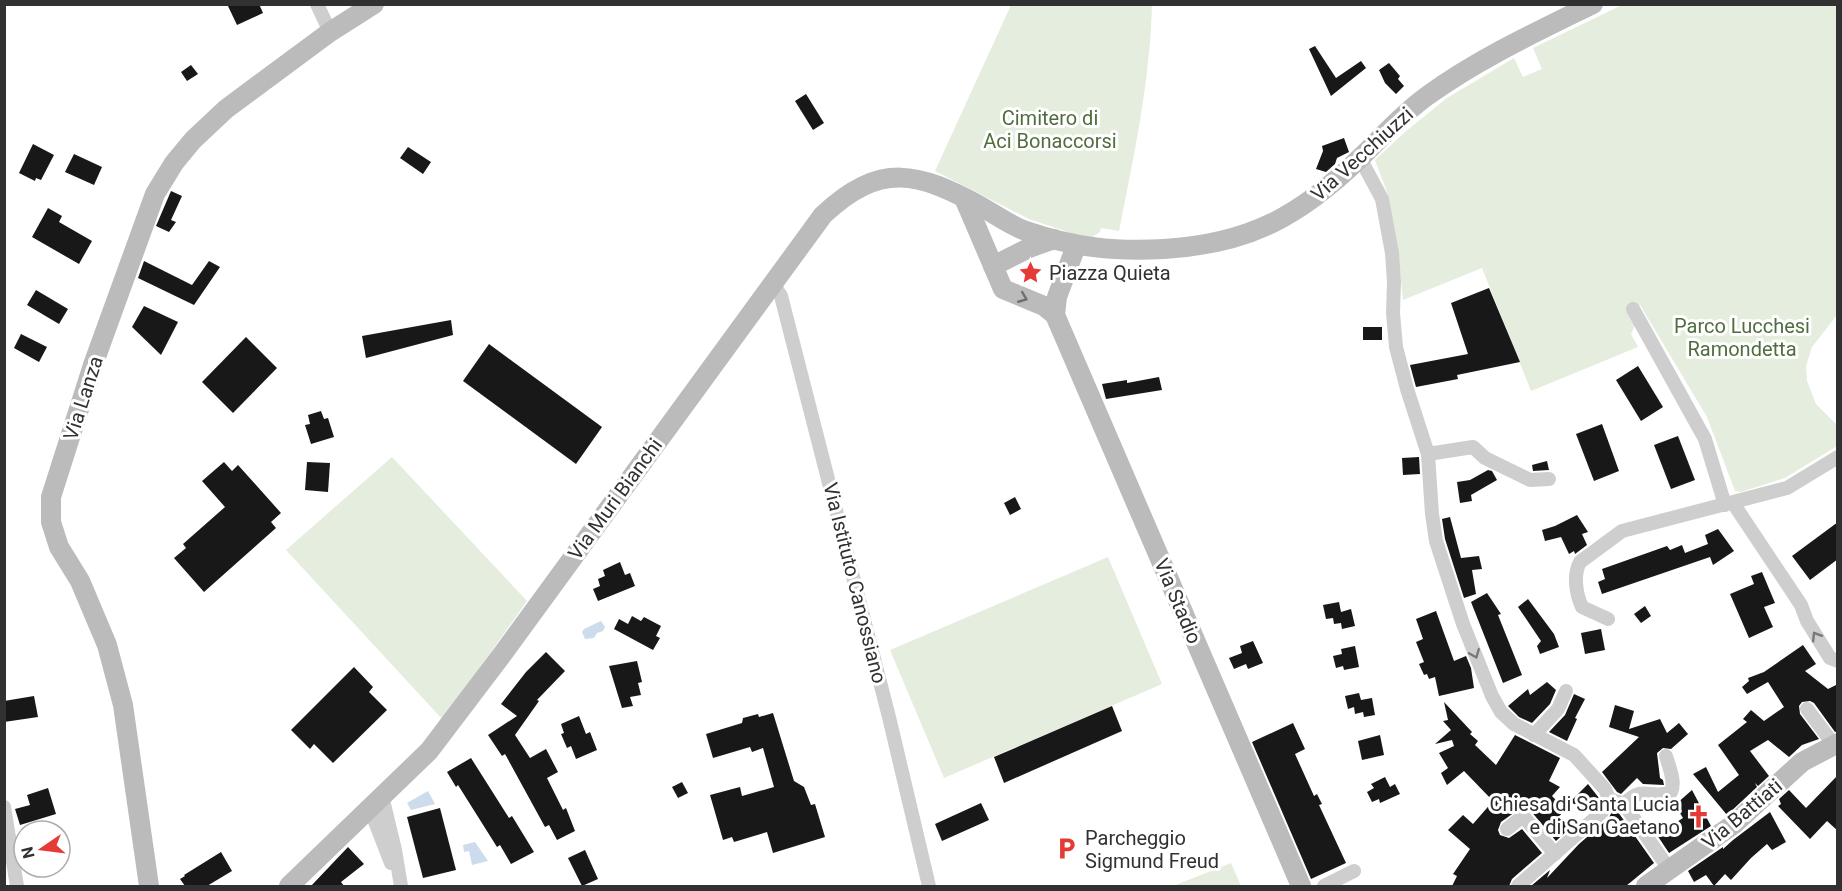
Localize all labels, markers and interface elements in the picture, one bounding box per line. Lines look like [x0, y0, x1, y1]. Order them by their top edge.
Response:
street label: Via Vecchiuzzi [1306, 102, 1418, 206]
park label: Cimitero di Aci Bonaccorsi [983, 106, 1117, 153]
place icon: Piazza Quieta [1018, 260, 1044, 286]
place label: Piazza Quieta [1049, 261, 1171, 285]
one-way arrow [1017, 291, 1028, 303]
park label: Parco Lucchesi Ramondetta [1674, 314, 1810, 361]
street label: Via Lanza [58, 353, 108, 443]
street label: Via Muri Bianchi [563, 434, 667, 564]
street label: Via Istituto Canossiano [818, 480, 892, 686]
street label: Via Stadio [1149, 555, 1207, 647]
one-way arrow [1811, 632, 1823, 642]
one-way arrow [1468, 648, 1480, 659]
street label: Via Battiati [1697, 774, 1787, 854]
place label: Chiesa di Santa Lucia e di San Gaetano [1489, 792, 1680, 839]
church icon: Chiesa di Santa Lucia e di San Gaetano [1685, 803, 1711, 829]
north arrow [12, 819, 72, 879]
place label: Parcheggio Sigmund Freud [1085, 826, 1219, 873]
parking icon: Parcheggio Sigmund Freud [1054, 836, 1080, 862]
text: N [17, 845, 39, 860]

